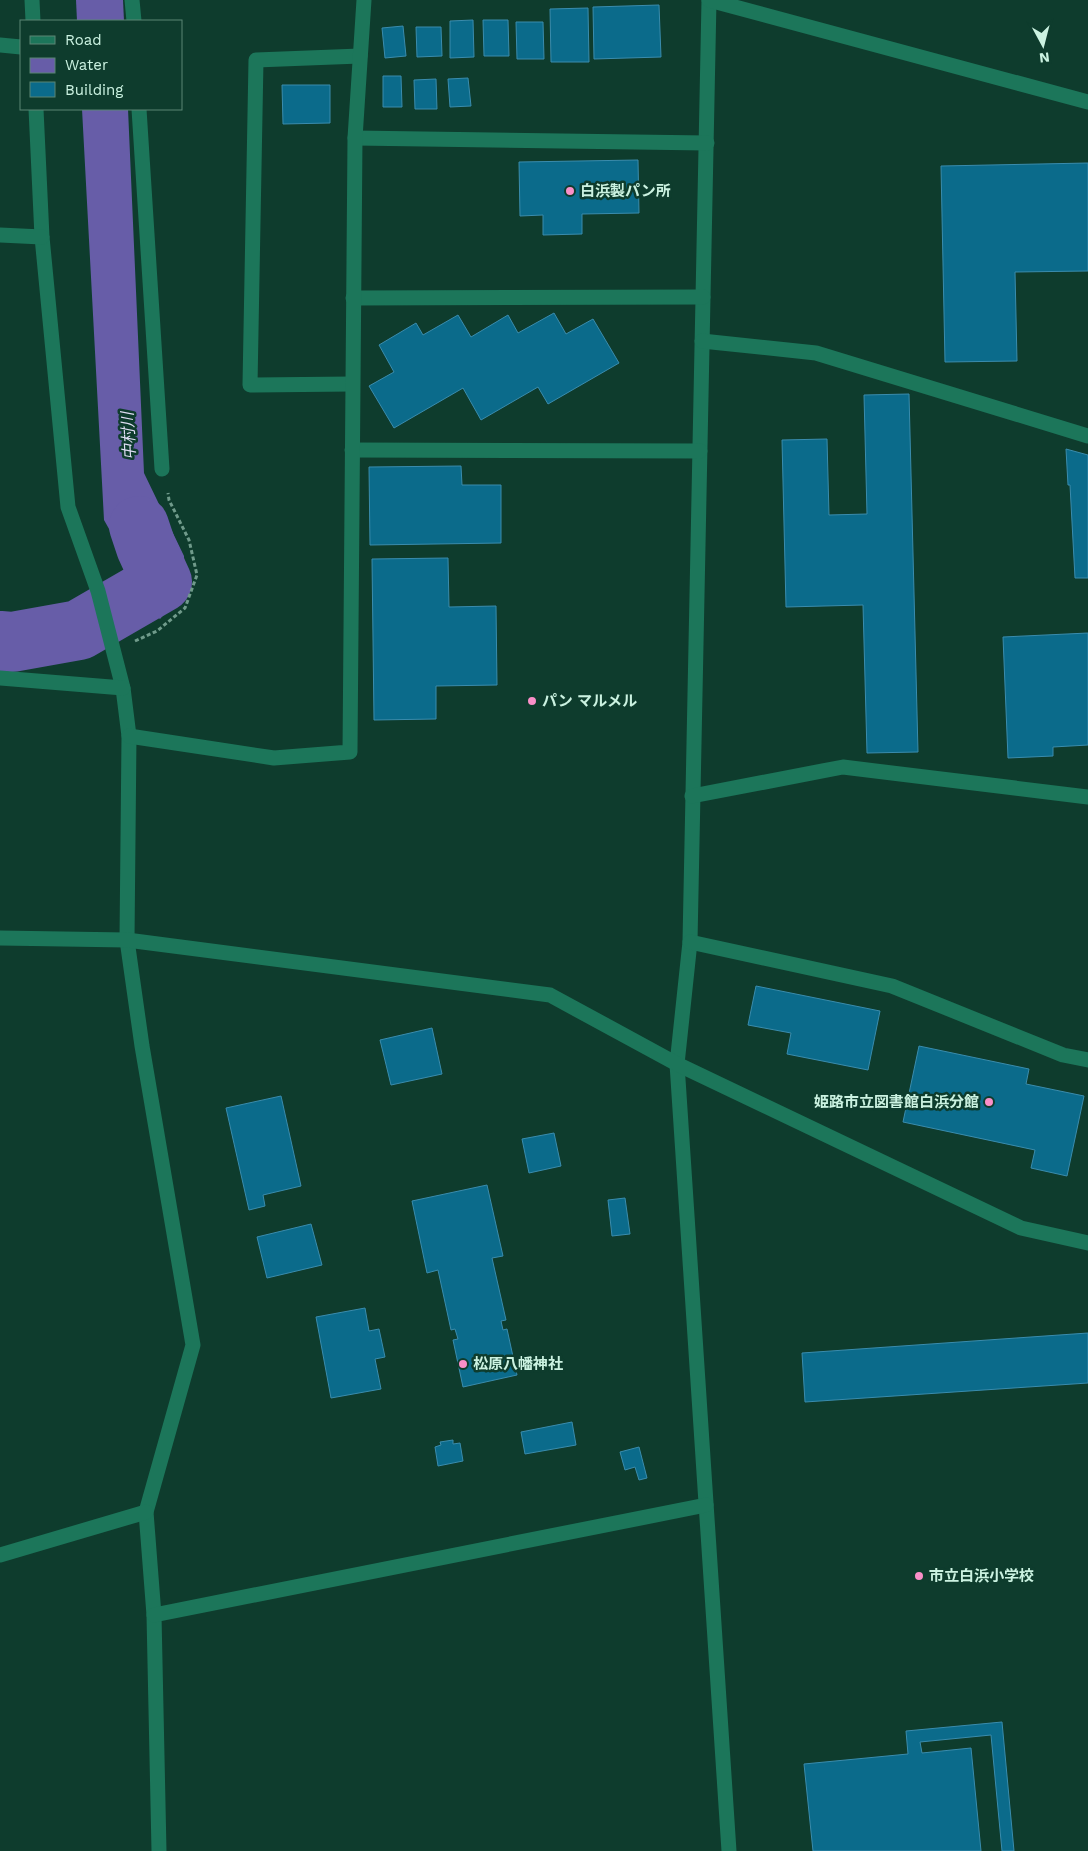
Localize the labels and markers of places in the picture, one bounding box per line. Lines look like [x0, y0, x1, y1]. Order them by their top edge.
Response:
place label: 白浜製パン所 [580, 182, 671, 200]
marker: 白浜製パン所 [564, 185, 576, 197]
place label: パン マルメル [542, 692, 637, 710]
marker: パン マルメル [526, 695, 538, 707]
place label: 姫路市立図書館白浜分館 [814, 1093, 979, 1111]
marker: 姫路市立図書館白浜分館 [983, 1096, 995, 1108]
place label: 松原八幡神社 [473, 1355, 563, 1373]
marker: 松原八幡神社 [457, 1358, 469, 1370]
place label: 市立白浜小学校 [929, 1567, 1034, 1585]
marker: 市立白浜小学校 [913, 1570, 925, 1582]

